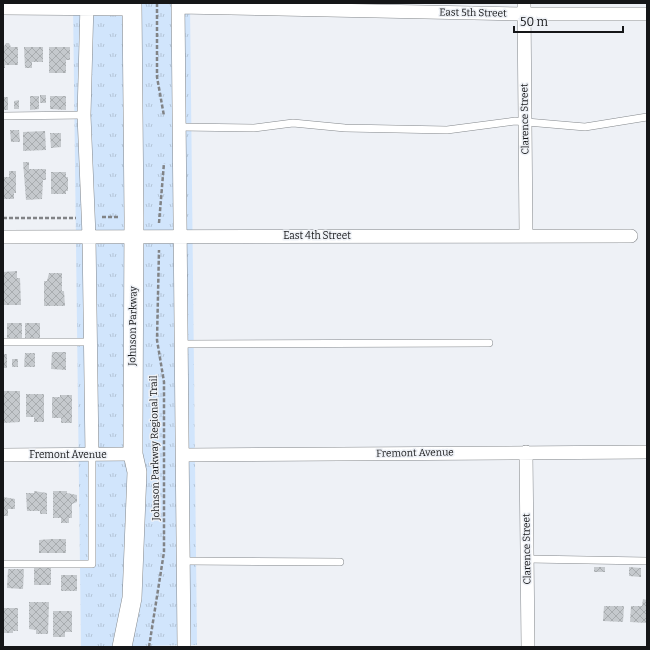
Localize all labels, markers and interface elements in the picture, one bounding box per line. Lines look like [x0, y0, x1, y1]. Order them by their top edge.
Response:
street label: East 5th Street [439, 6, 507, 20]
scale bar [514, 8, 623, 34]
text: 50 m [520, 15, 549, 29]
street label: Clarence Street [518, 83, 532, 155]
street label: East 4th Street [283, 230, 351, 242]
street label: Johnson Parkway [126, 285, 140, 367]
street label: Johnson Parkway Regional Trail [148, 375, 162, 522]
street label: Fremont Avenue [376, 446, 454, 460]
street label: Fremont Avenue [29, 449, 107, 461]
street label: Clarence Street [520, 513, 534, 585]

